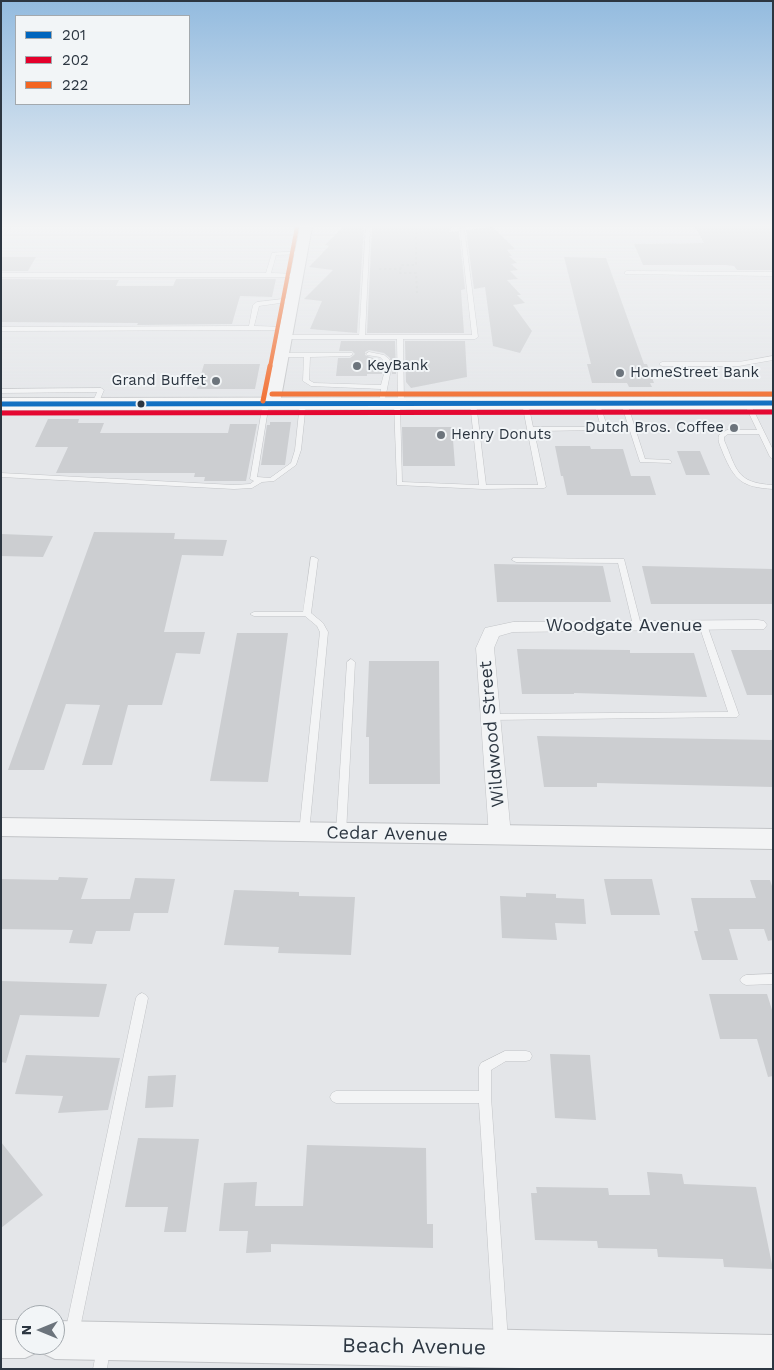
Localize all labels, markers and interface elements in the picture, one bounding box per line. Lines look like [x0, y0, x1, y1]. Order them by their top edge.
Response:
legend [15, 15, 190, 105]
text: 201 [62, 26, 86, 44]
text: 202 [62, 51, 89, 69]
text: 222 [62, 76, 88, 94]
place label: KeyBank [367, 357, 428, 375]
marker: KeyBank [351, 360, 363, 372]
place label: HomeStreet Bank [630, 364, 759, 382]
marker: HomeStreet Bank [614, 367, 626, 379]
place label: Grand Buffet [112, 372, 206, 390]
marker: Grand Buffet [210, 375, 222, 387]
unlabelled marker [136, 399, 146, 409]
place label: Dutch Bros. Coffee [585, 419, 724, 437]
marker: Dutch Bros. Coffee [728, 422, 740, 434]
place label: Henry Donuts [451, 426, 551, 444]
marker: Henry Donuts [435, 429, 447, 441]
street label: Woodgate Avenue [546, 615, 702, 637]
street label: Wildwood Street [475, 660, 509, 808]
street label: Cedar Avenue [326, 822, 448, 846]
north arrow [15, 1305, 65, 1355]
text: N [18, 1325, 34, 1335]
street label: Beach Avenue [342, 1333, 486, 1361]

